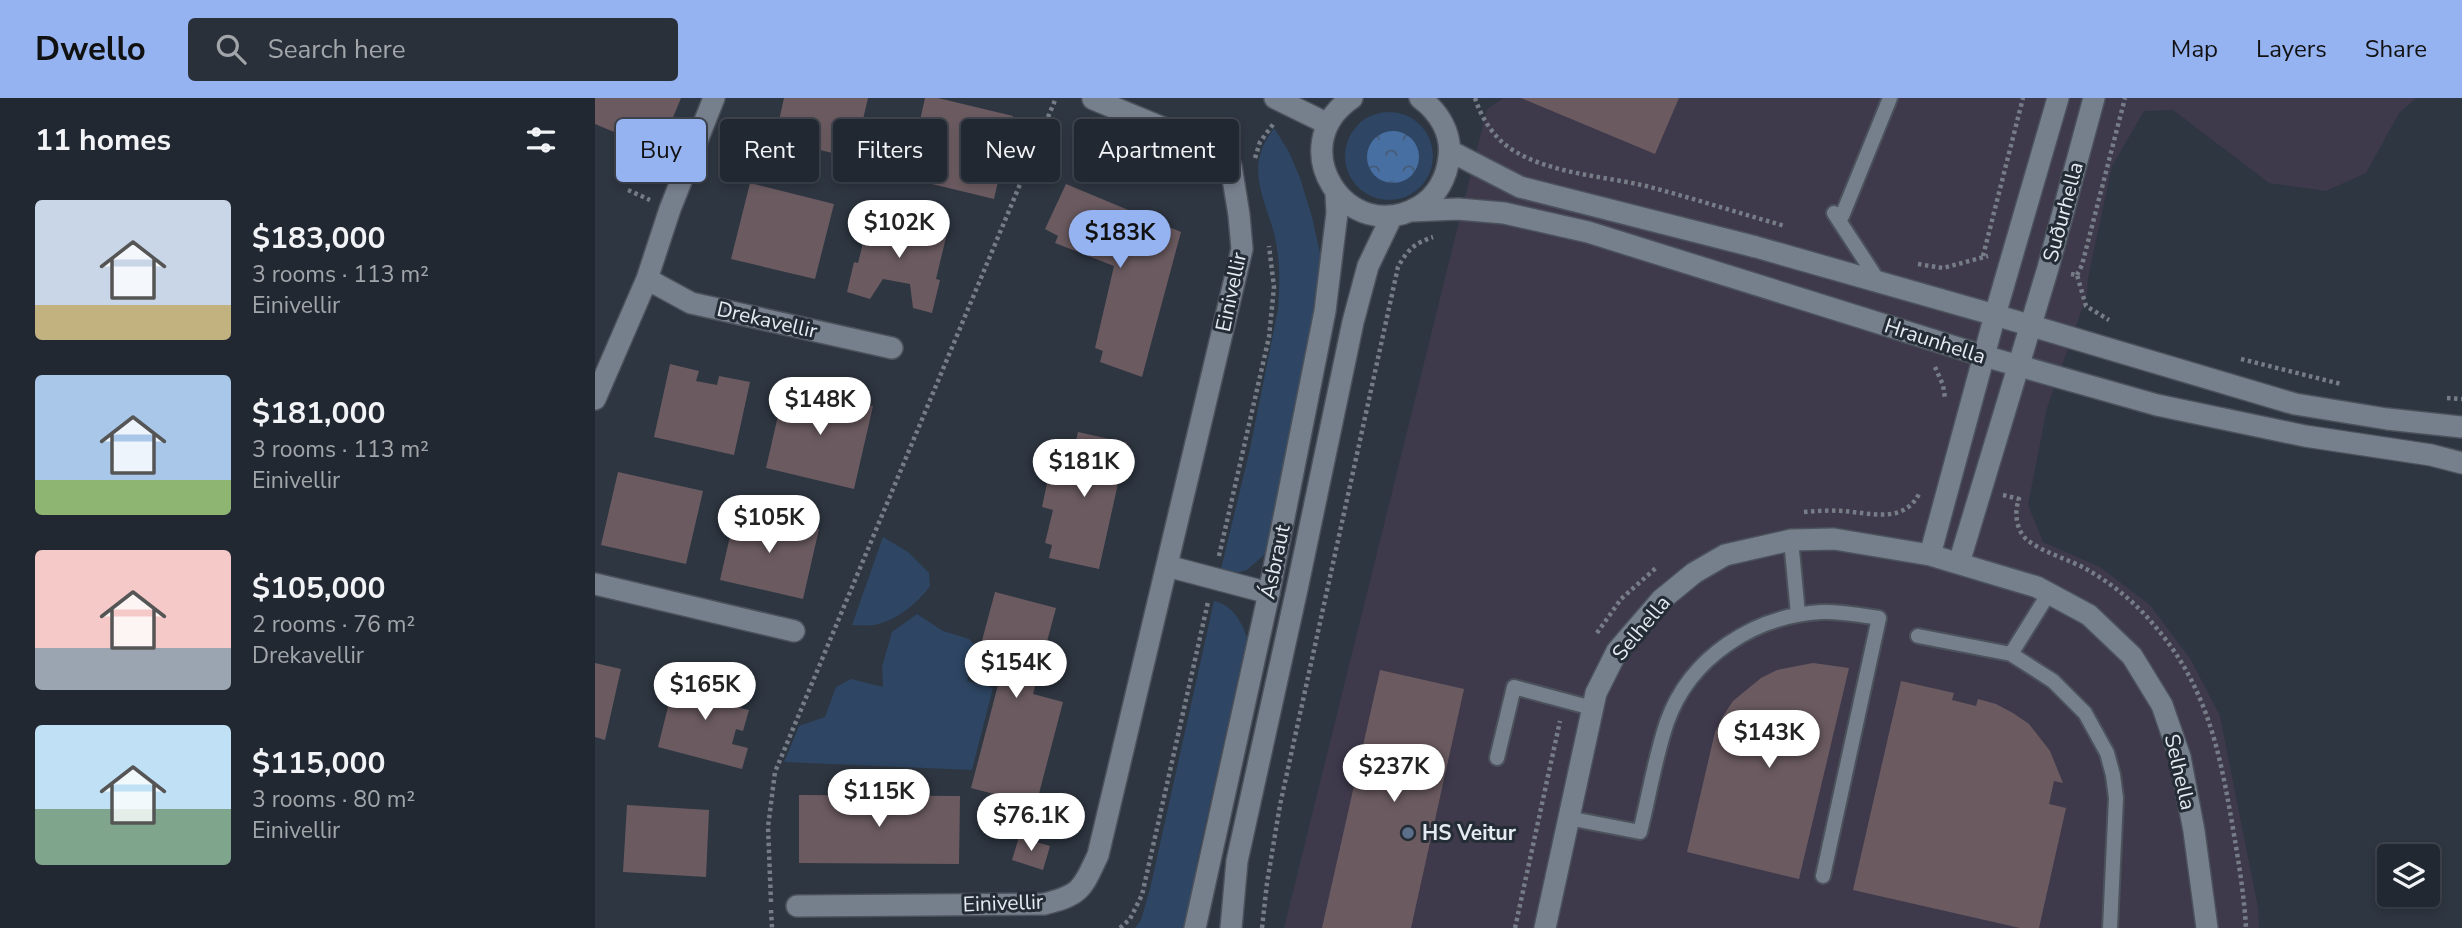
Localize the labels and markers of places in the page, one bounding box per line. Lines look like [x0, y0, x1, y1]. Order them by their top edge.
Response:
pin: $102K [850, 200, 948, 260]
pin: $183K [1071, 211, 1169, 270]
pin: $148K [771, 378, 869, 437]
pin: $181K [1035, 440, 1133, 499]
pin: $105K [720, 496, 818, 555]
pin: $154K [967, 640, 1065, 700]
pin: $165K [656, 662, 754, 722]
pin: $143K [1720, 710, 1818, 770]
pin: $237K [1345, 744, 1443, 804]
pin: $115K [830, 770, 928, 829]
pin: $76.1K [974, 794, 1088, 853]
place label: HS Veitur [1422, 819, 1517, 847]
marker: HS Veitur [1400, 825, 1416, 841]

